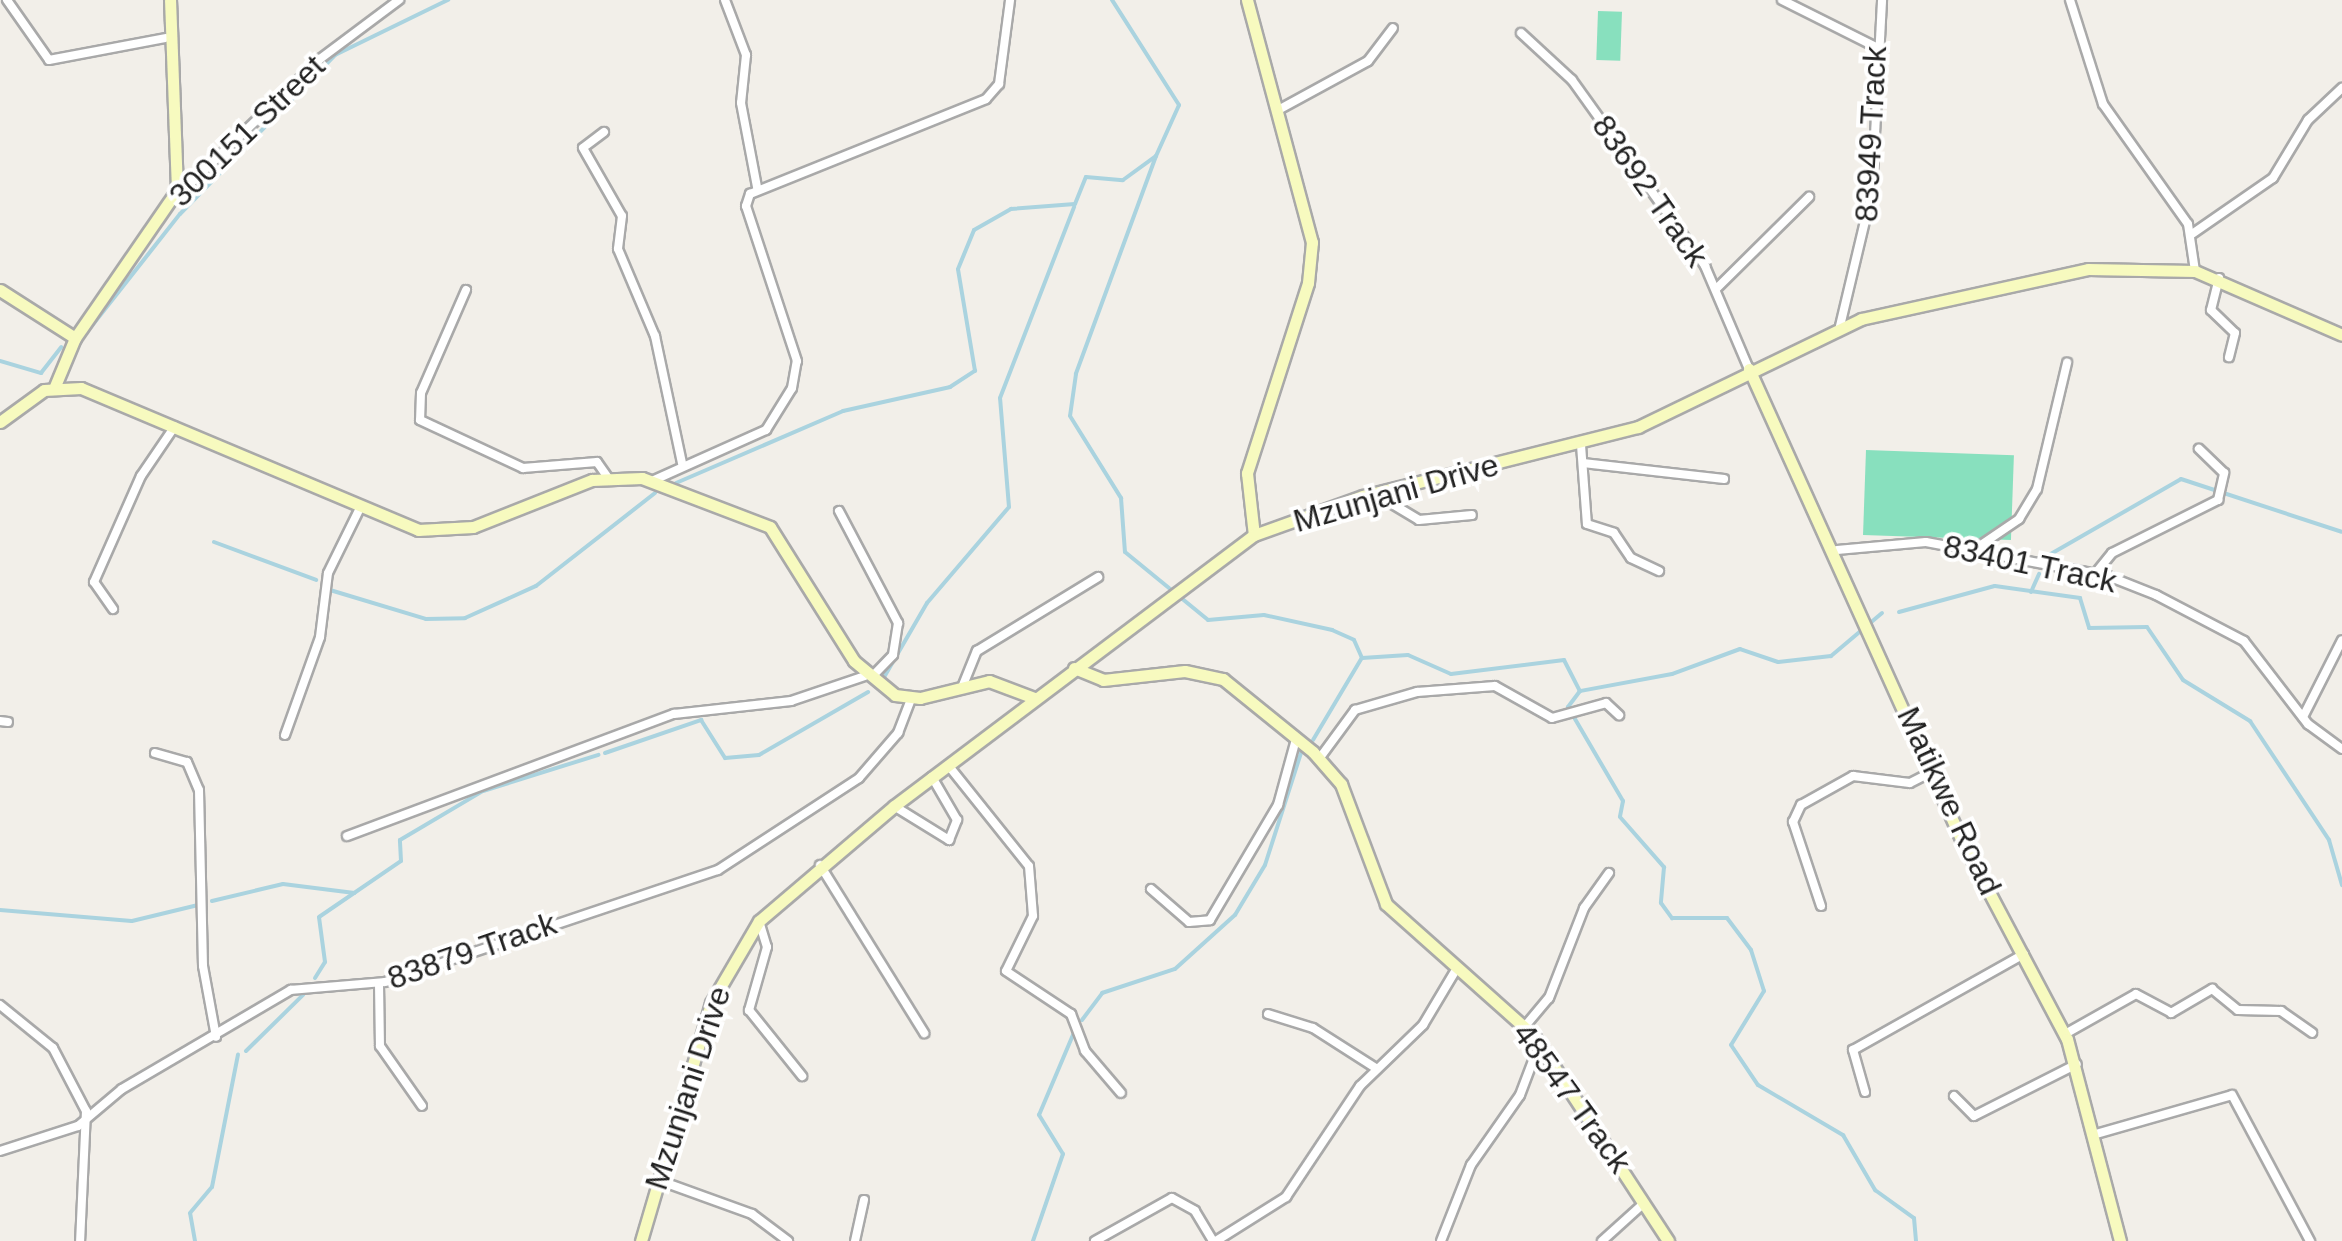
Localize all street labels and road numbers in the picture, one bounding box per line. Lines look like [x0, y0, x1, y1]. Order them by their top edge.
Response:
street label: 83949 Track [1847, 45, 1895, 223]
street label: 300151 Street [161, 47, 333, 215]
street label: 83692 Track [1584, 108, 1716, 274]
street label: Mzunjani Drive [1289, 445, 1503, 541]
street label: 83401 Track [1940, 527, 2120, 601]
street label: Matikwe Road [1889, 701, 2009, 901]
street label: 83879 Track [382, 904, 562, 998]
street label: Mzunjani Drive [637, 981, 739, 1195]
street label: 48547 Track [1505, 1015, 1639, 1181]

